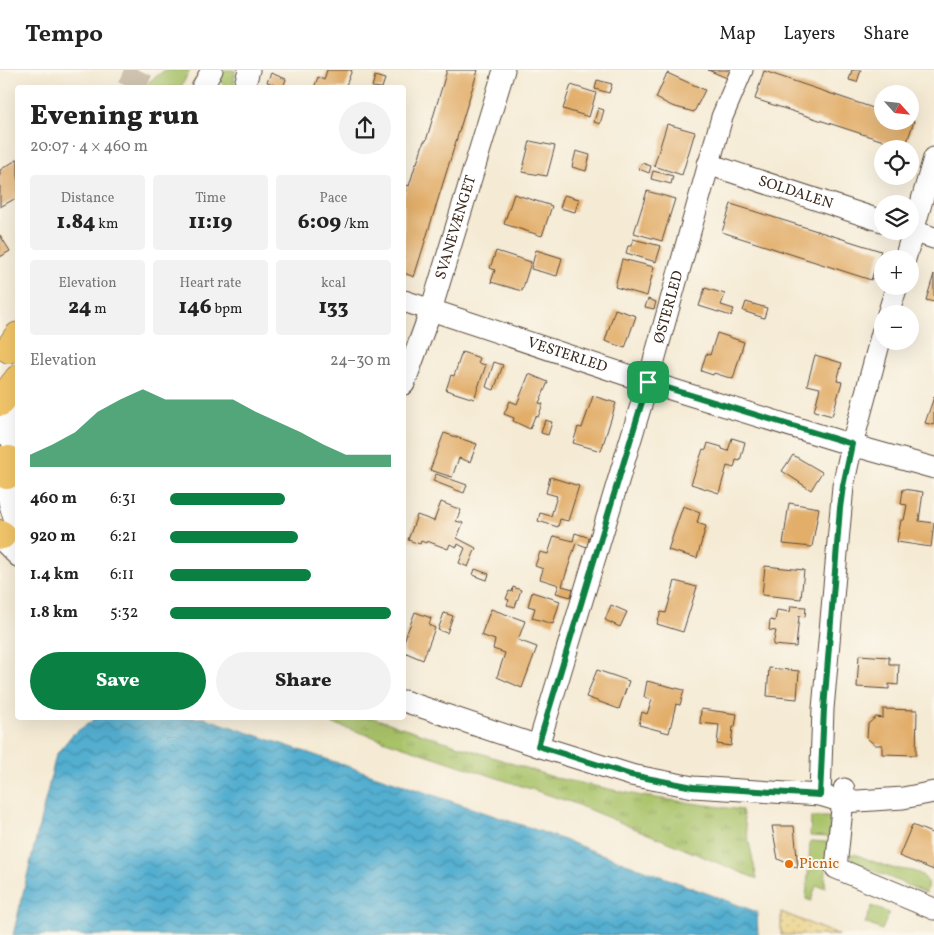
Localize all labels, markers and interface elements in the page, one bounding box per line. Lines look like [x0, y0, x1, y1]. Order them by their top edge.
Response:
text: Tempo [25, 18, 103, 52]
text: Map [719, 22, 755, 47]
text: Layers [783, 22, 835, 47]
text: Share [863, 22, 909, 47]
north arrow [874, 85, 919, 130]
map controls [874, 85, 919, 350]
text: Evening run [30, 97, 199, 136]
button: share [339, 102, 391, 154]
text: 20:07 · 4 × 460 m [30, 136, 148, 158]
button: locate [874, 140, 919, 185]
street label: SOLDALEN [755, 171, 835, 215]
street label: SVANEVÆNGET [430, 173, 482, 282]
text: Distance [61, 189, 114, 208]
text: Time [195, 189, 226, 208]
text: Pace [320, 189, 348, 208]
button: layers [874, 195, 919, 240]
text: 1.84 [57, 208, 96, 237]
text: 11:19 [189, 208, 232, 237]
text: 6:09 [298, 208, 341, 237]
text: km [96, 215, 118, 234]
text: /km [341, 215, 369, 234]
button: + [874, 250, 919, 295]
street label: ØSTERLED [649, 268, 689, 346]
text: Elevation [58, 274, 117, 293]
text: Heart rate [180, 274, 241, 293]
text: kcal [321, 274, 346, 293]
text: 24 [68, 293, 92, 322]
text: 146 [178, 293, 212, 322]
text: 133 [319, 293, 348, 322]
text: m [92, 300, 107, 319]
text: bpm [212, 300, 243, 319]
button: − [874, 305, 919, 350]
street label: VESTERLED [525, 332, 610, 378]
text: Elevation [30, 350, 97, 372]
text: 24–30 m [330, 350, 391, 372]
pin [627, 361, 669, 403]
icon: arrive [634, 368, 662, 396]
text: 460 m [30, 488, 77, 510]
text: 6:31 [110, 488, 136, 510]
text: 920 m [30, 526, 76, 548]
text: 6:21 [110, 526, 137, 548]
text: 1.4 km [30, 564, 79, 586]
text: 6:11 [110, 564, 134, 586]
text: 1.8 km [30, 602, 78, 624]
text: 5:32 [110, 602, 138, 624]
button: Save [30, 652, 206, 710]
button: Share [216, 652, 391, 710]
place label: Picnic [799, 854, 839, 875]
marker: Picnic [783, 858, 795, 870]

